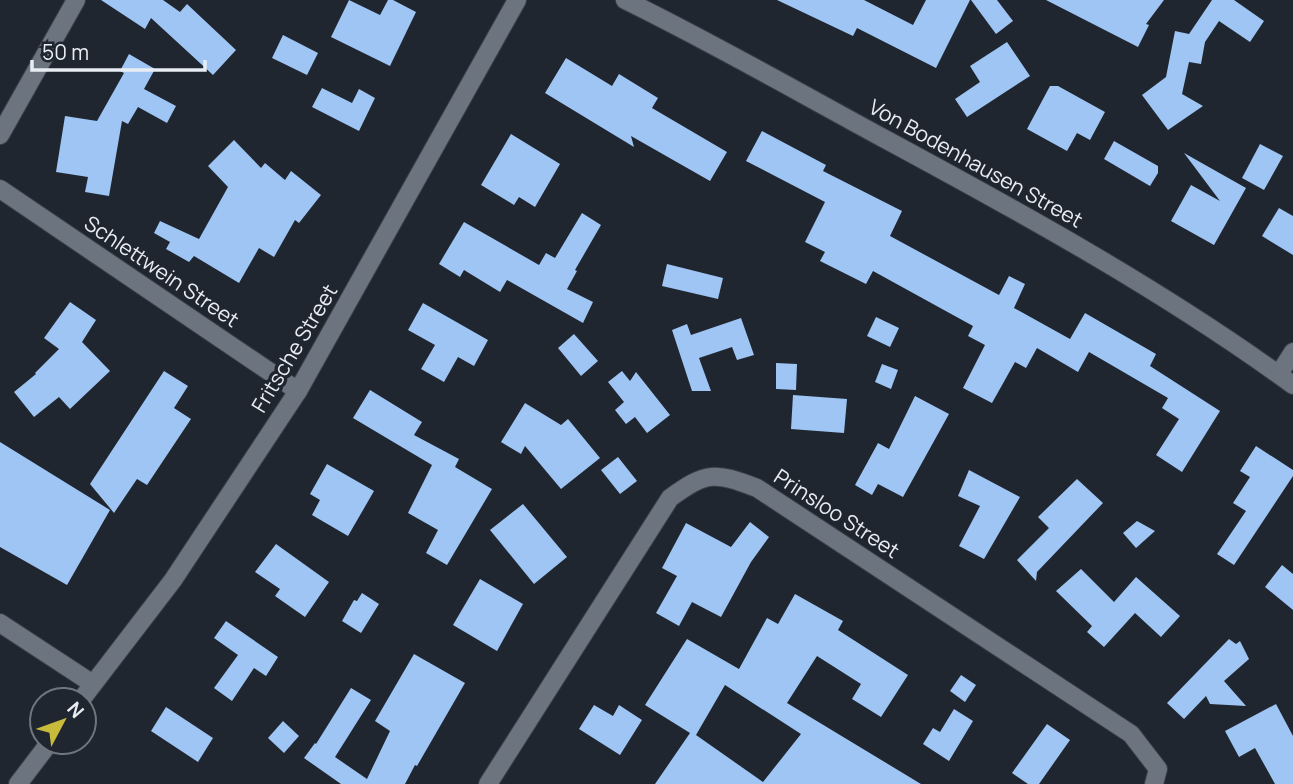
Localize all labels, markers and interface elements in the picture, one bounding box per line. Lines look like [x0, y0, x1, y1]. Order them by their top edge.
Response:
scale bar [32, 28, 205, 72]
text: 50 m [42, 38, 89, 66]
street label: Von Bodenhausen Street [864, 92, 1088, 234]
street label: Schlettwein Street [79, 209, 245, 333]
street label: Fritsche Street [245, 279, 343, 417]
street label: Prinsloo Street [769, 462, 905, 564]
north arrow [28, 686, 98, 756]
text: N [62, 696, 90, 724]

